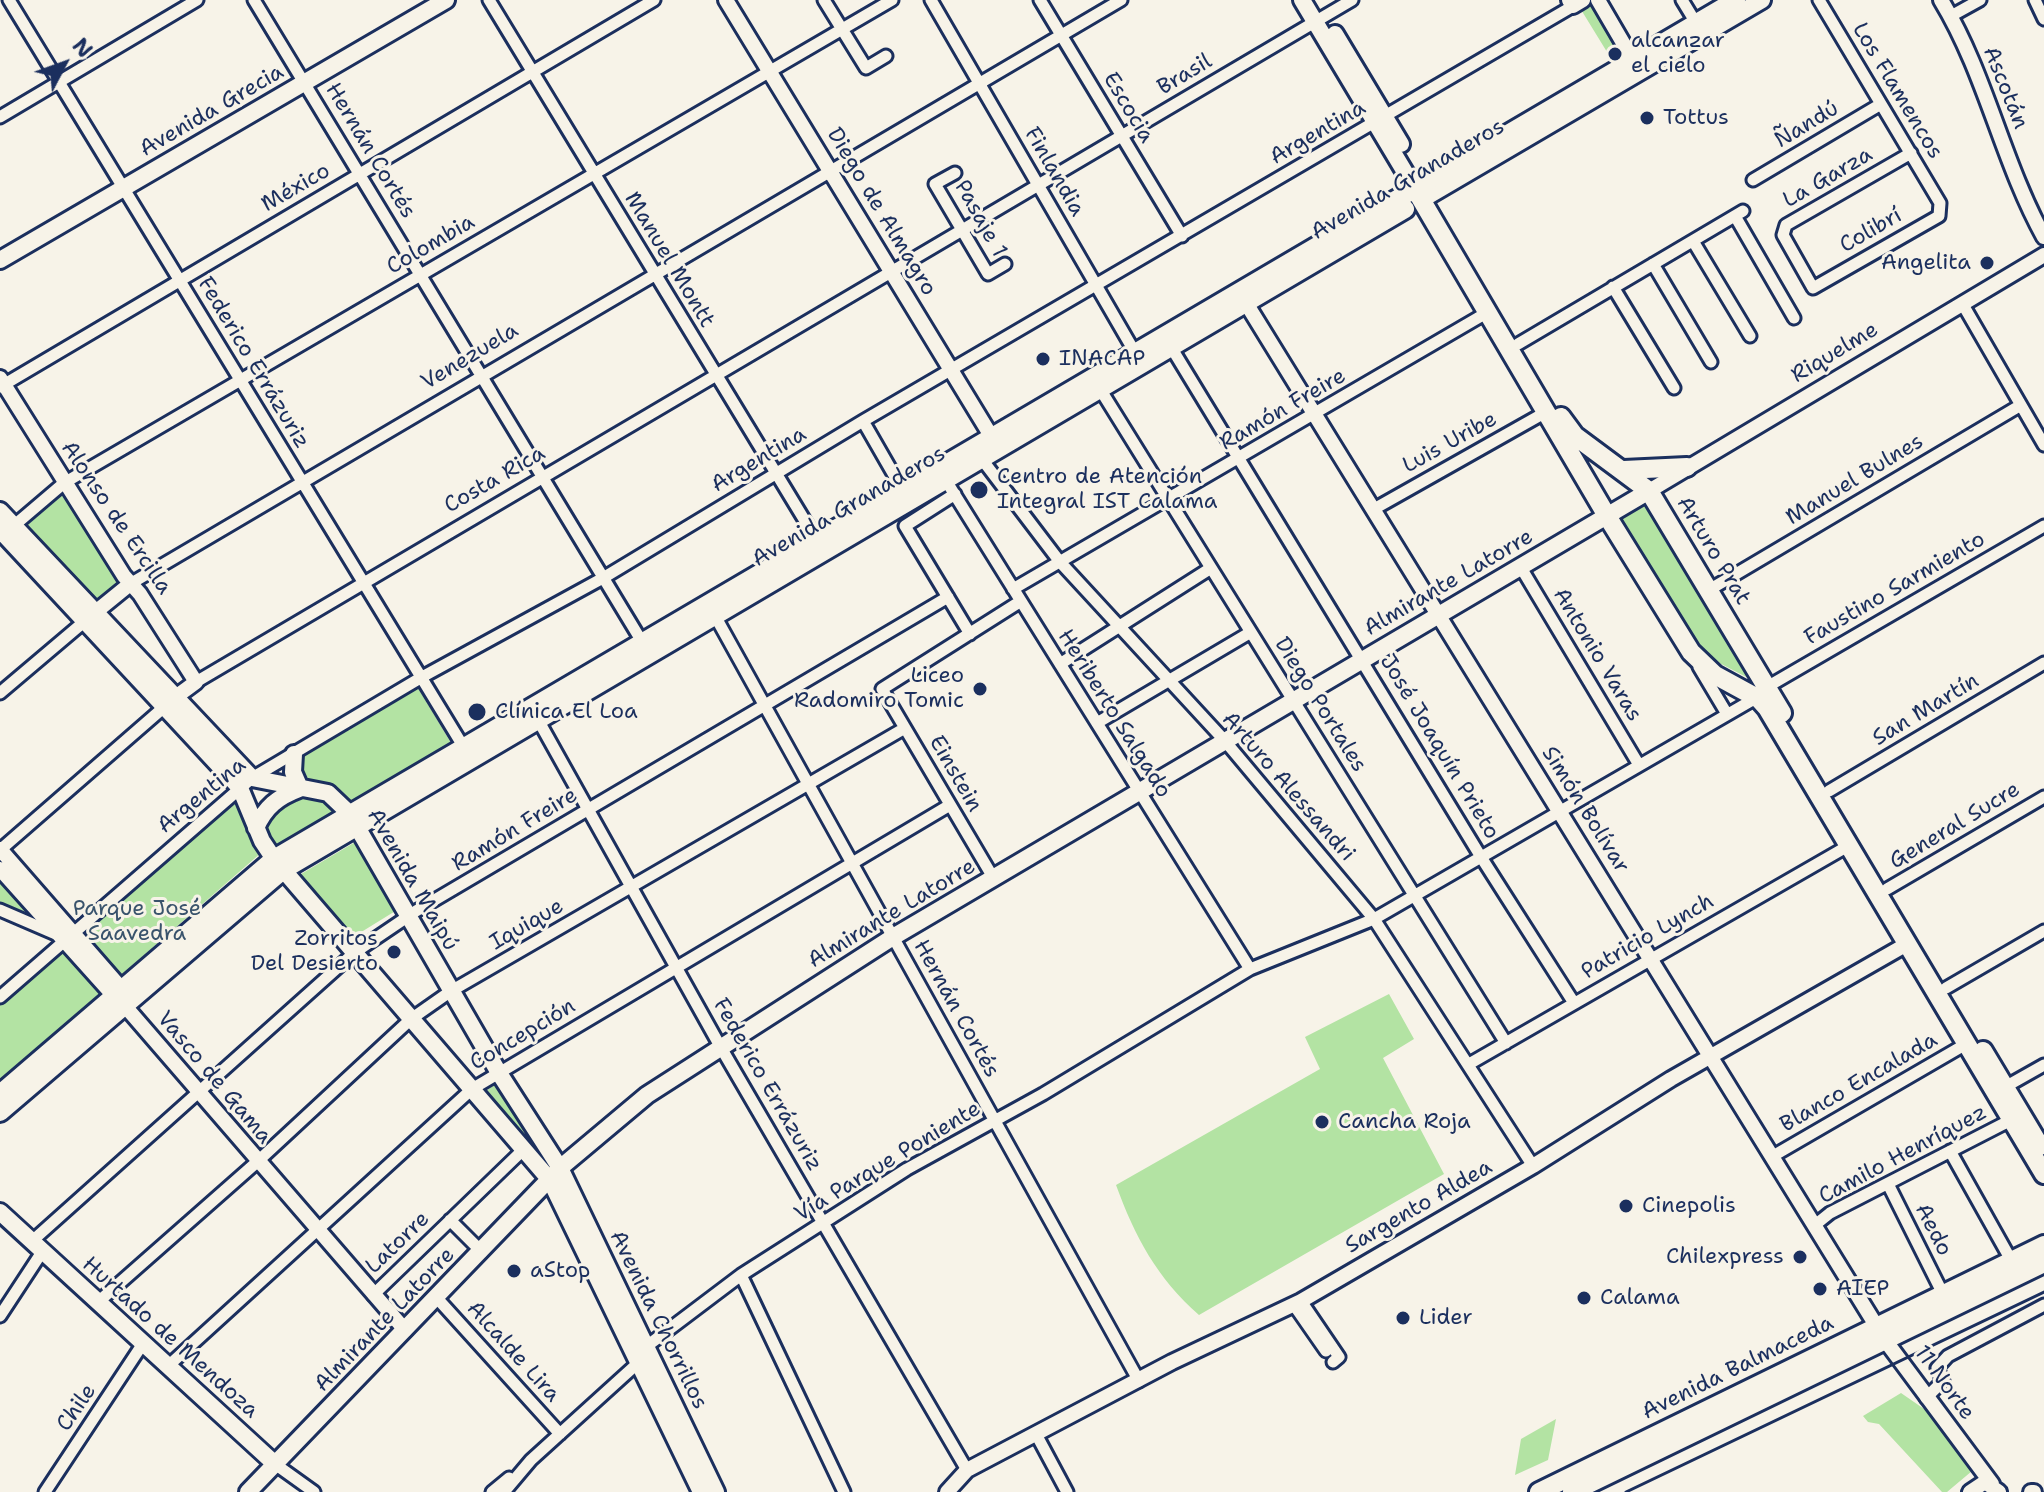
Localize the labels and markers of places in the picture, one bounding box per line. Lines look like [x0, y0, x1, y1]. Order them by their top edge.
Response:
place label: alcanzar el cielo [1631, 28, 1725, 80]
marker: alcanzar el cielo [1606, 45, 1624, 63]
place label: Tottus [1663, 105, 1729, 131]
marker: Tottus [1638, 109, 1656, 127]
place label: Angelita [1881, 250, 1971, 276]
marker: Angelita [1978, 254, 1996, 272]
place label: INACAP [1059, 346, 1145, 372]
marker: INACAP [1034, 350, 1052, 368]
place label: Centro de Atención Integral IST Calama [997, 464, 1218, 516]
marker: Centro de Atención Integral IST Calama [968, 479, 990, 501]
place label: Liceo Radomiro Tomic [794, 663, 964, 714]
marker: Liceo Radomiro Tomic [971, 680, 989, 698]
place label: Clínica El Loa [495, 699, 638, 725]
marker: Clínica El Loa [466, 701, 488, 723]
place label: Zorritos Del Desierto [251, 926, 378, 978]
marker: Zorritos Del Desierto [385, 943, 403, 961]
place label: Cancha Roja [1338, 1109, 1471, 1135]
marker: Cancha Roja [1313, 1113, 1331, 1131]
place label: Cinepolis [1642, 1193, 1736, 1219]
marker: Cinepolis [1617, 1197, 1635, 1215]
place label: Chilexpress [1666, 1244, 1784, 1270]
marker: Chilexpress [1791, 1248, 1809, 1266]
place label: aStop [530, 1258, 590, 1284]
marker: aStop [505, 1262, 523, 1280]
place label: AIEP [1836, 1276, 1889, 1302]
marker: AIEP [1811, 1280, 1829, 1298]
place label: Calama [1600, 1285, 1680, 1311]
marker: Calama [1575, 1289, 1593, 1307]
place label: Lider [1419, 1305, 1473, 1331]
marker: Lider [1394, 1309, 1412, 1327]

